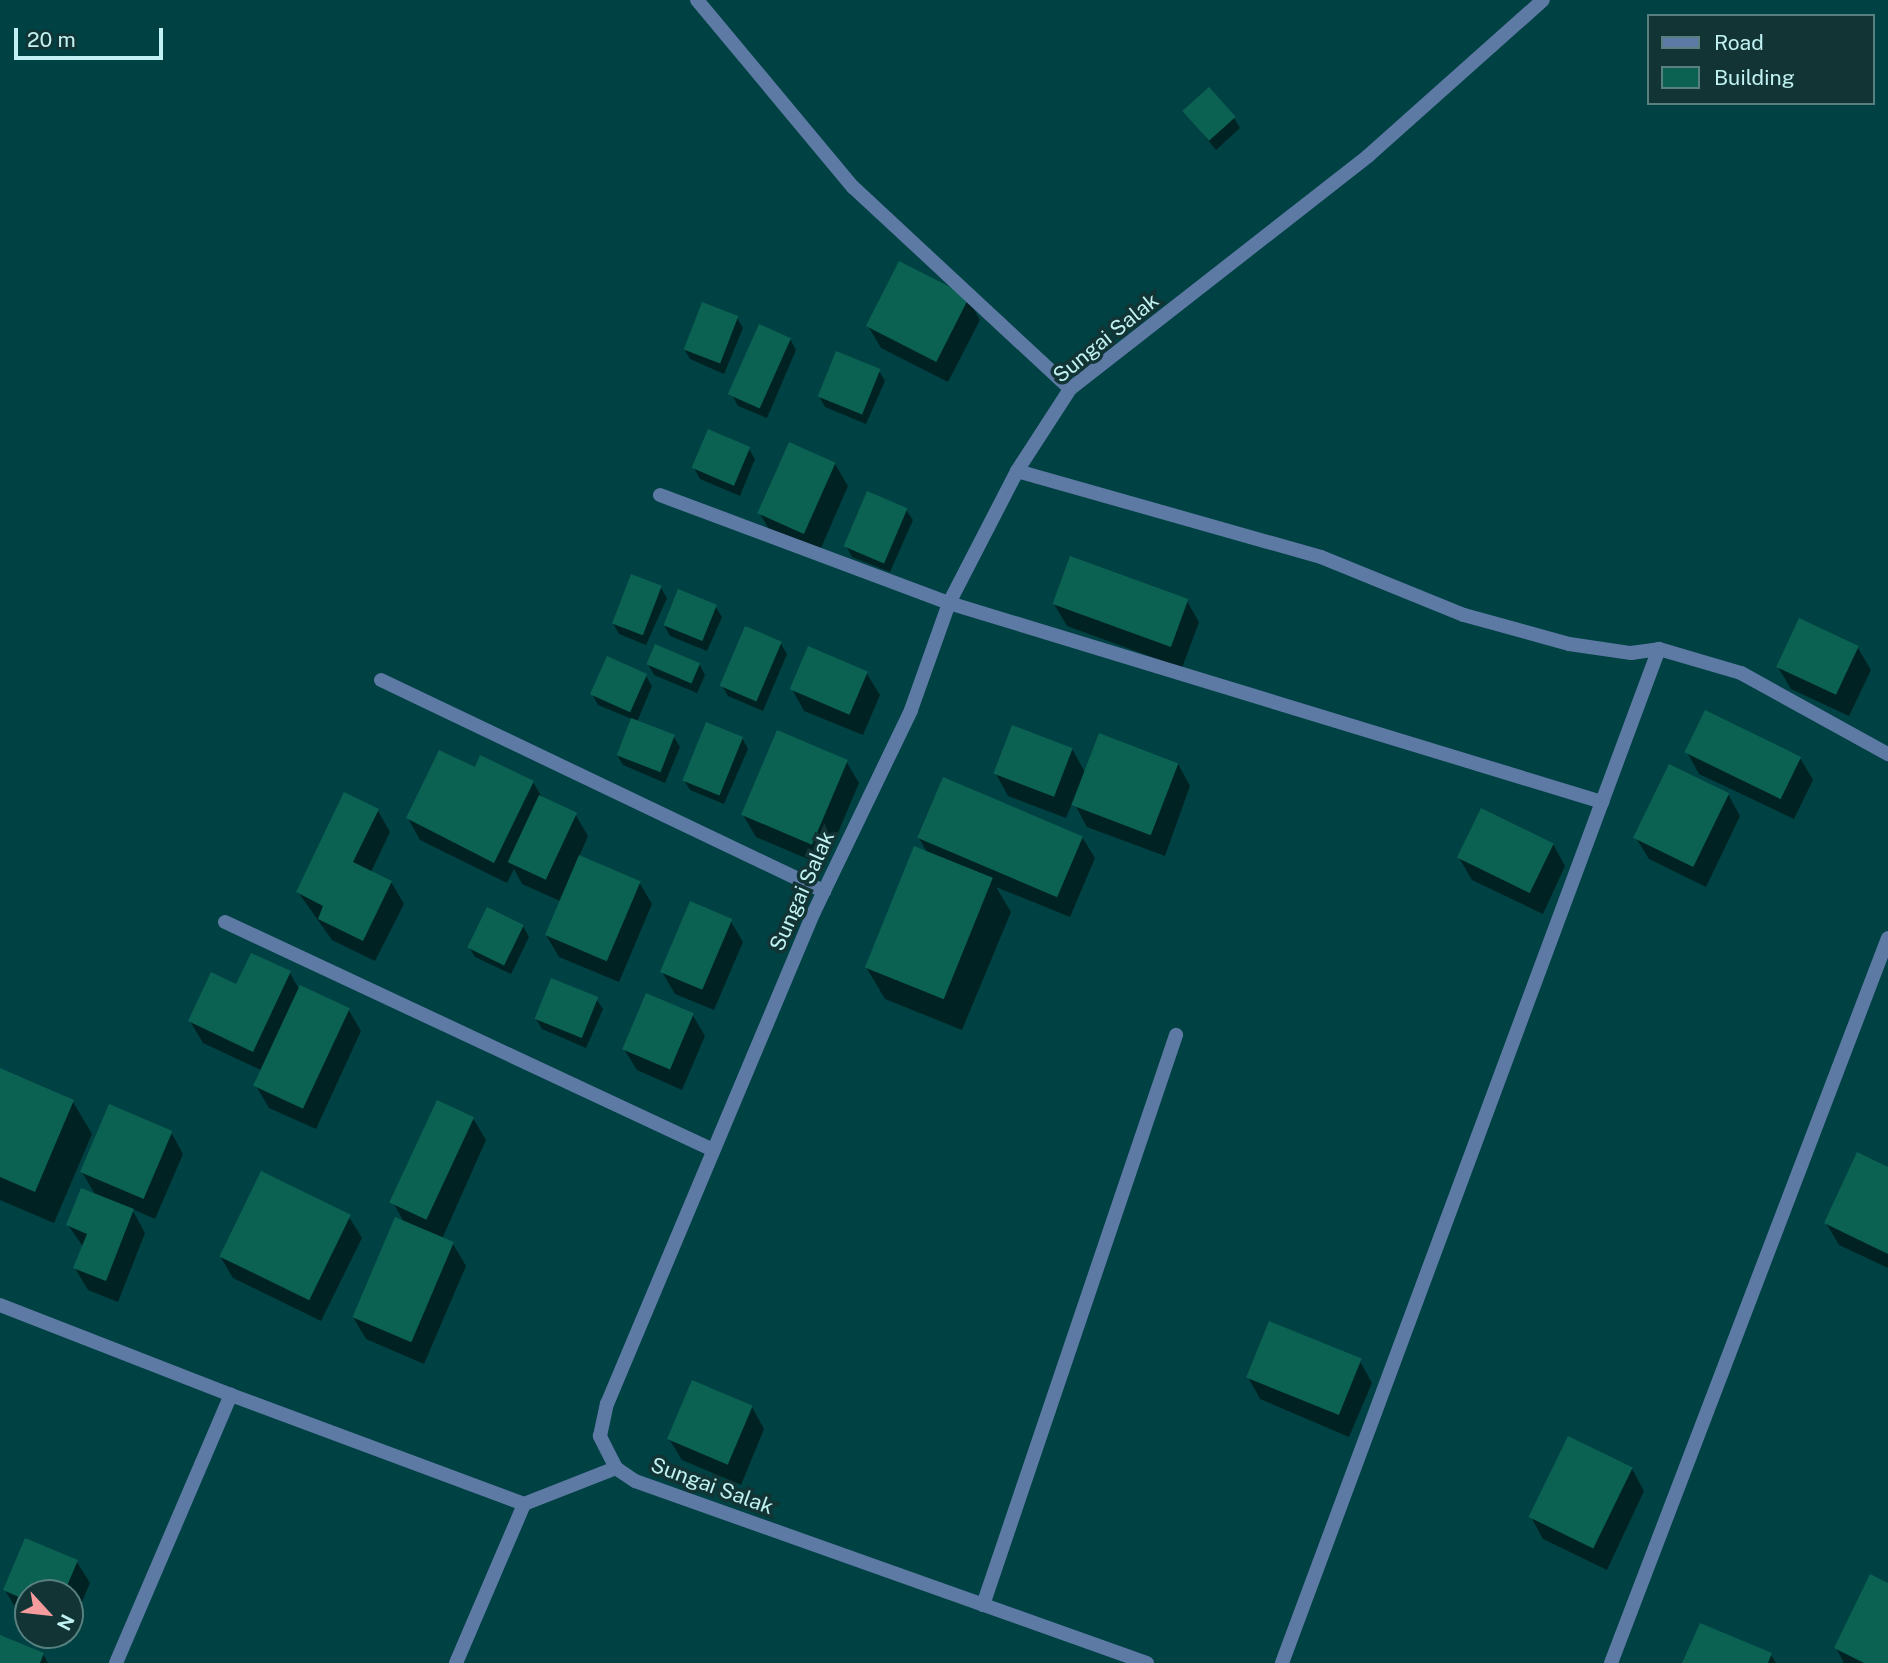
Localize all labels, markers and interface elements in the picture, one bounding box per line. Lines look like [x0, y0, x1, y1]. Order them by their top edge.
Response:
scale bar [18, 14, 166, 58]
legend [1646, 14, 1874, 105]
text: 20 m [27, 27, 76, 52]
text: Road [1714, 30, 1764, 55]
text: Building [1714, 65, 1795, 90]
street label: Sungai Salak [1048, 288, 1164, 388]
street label: Sungai Salak [764, 827, 840, 955]
street label: Sungai Salak [647, 1452, 777, 1520]
north arrow [14, 1579, 84, 1649]
text: N [53, 1611, 79, 1634]

